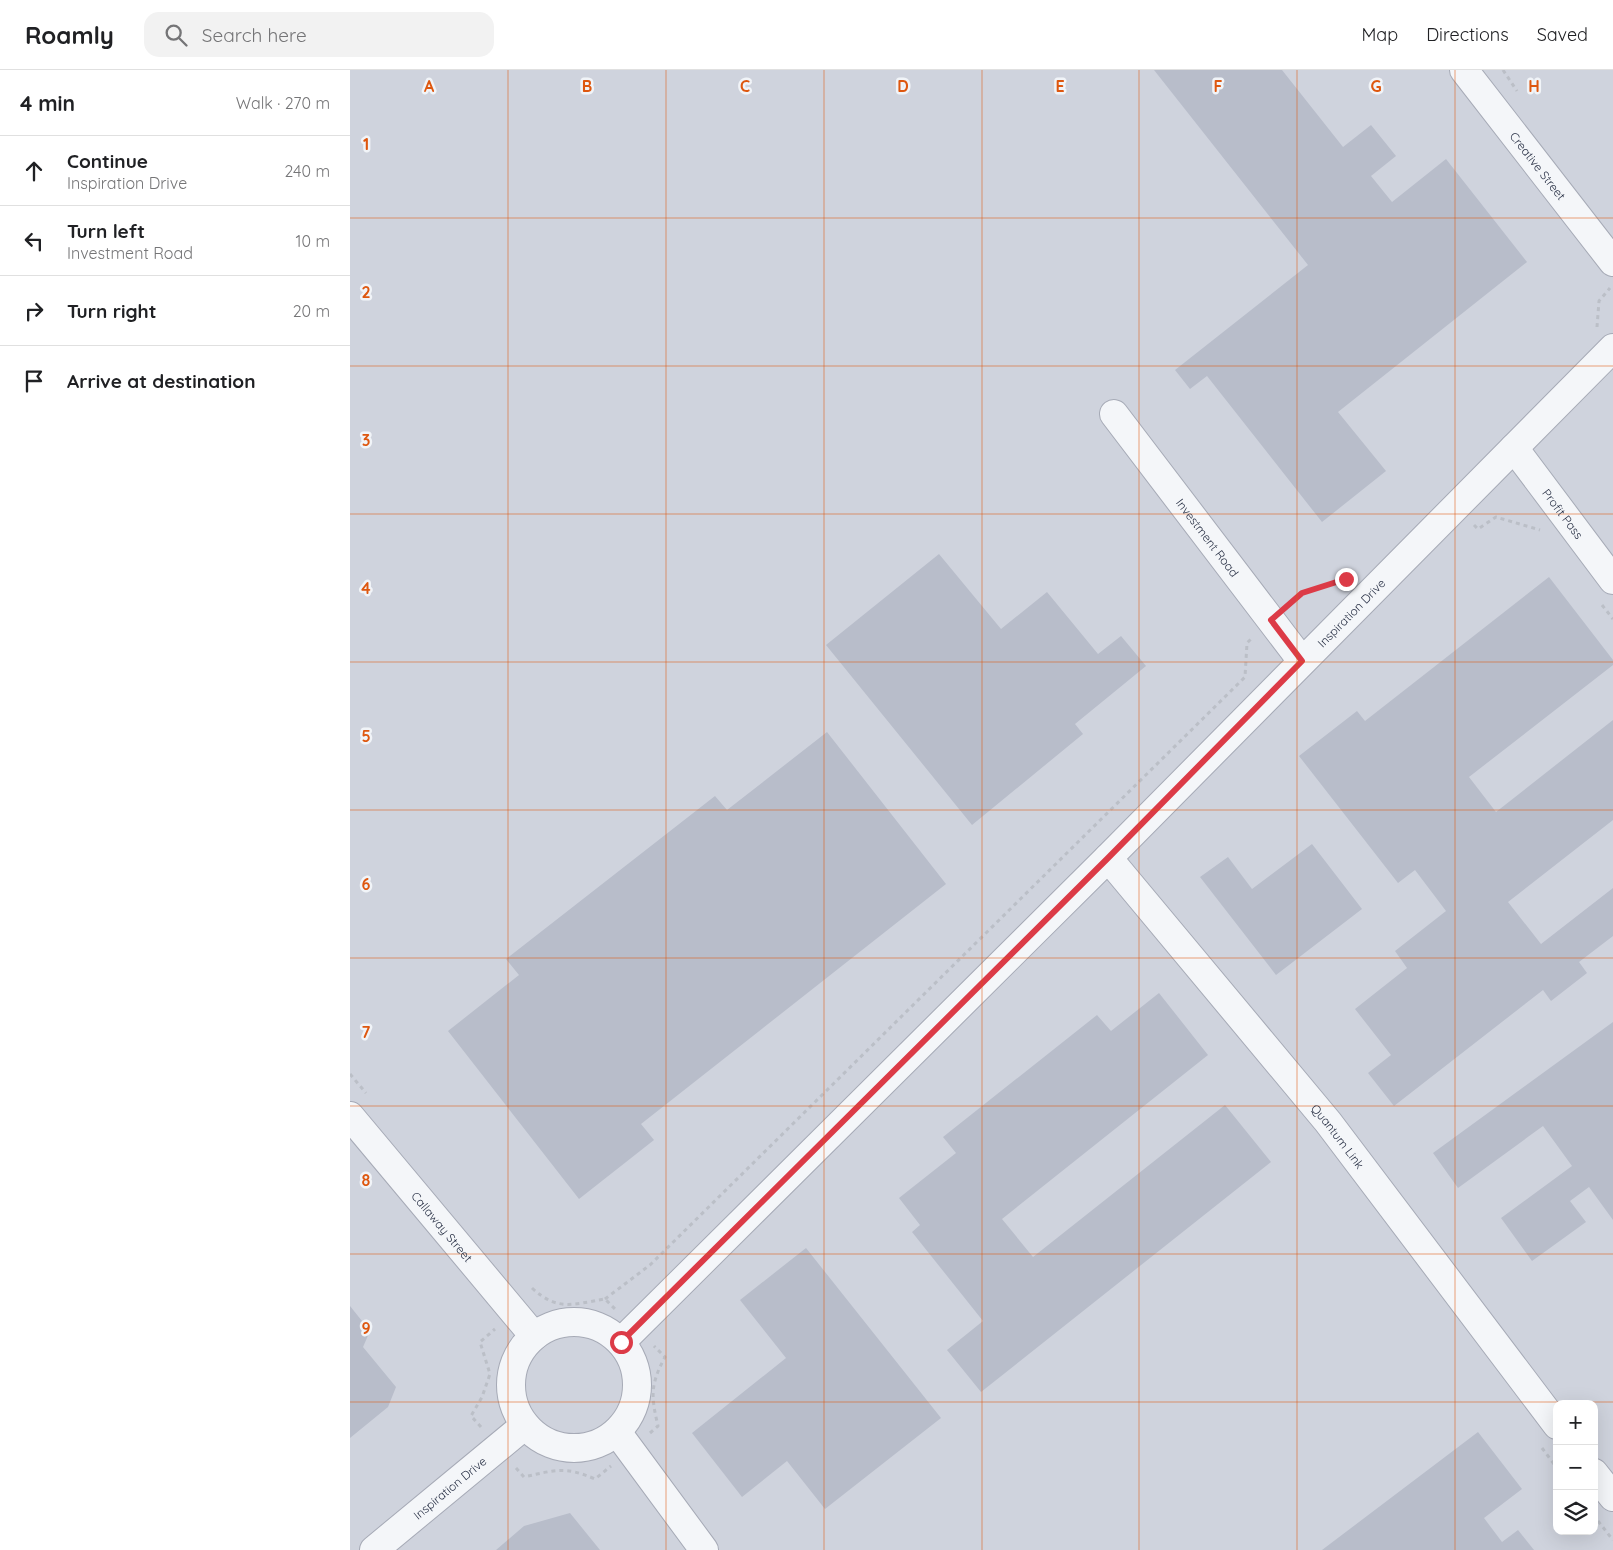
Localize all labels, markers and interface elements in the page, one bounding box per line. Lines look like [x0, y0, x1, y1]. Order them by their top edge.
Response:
search box [144, 12, 494, 57]
text: Roamly [25, 20, 114, 50]
icon: search [162, 21, 190, 49]
text: Search here [202, 23, 307, 47]
text: Map [1361, 23, 1398, 46]
text: Directions [1426, 23, 1509, 46]
text: Saved [1537, 23, 1588, 46]
text: A [424, 76, 435, 96]
text: B [582, 76, 592, 96]
text: C [740, 76, 750, 96]
text: D [897, 76, 909, 96]
text: E [1055, 76, 1065, 96]
text: F [1214, 76, 1223, 96]
text: G [1370, 76, 1382, 96]
text: H [1528, 76, 1540, 96]
text: 4 min [20, 90, 75, 116]
text: Walk · 270 m [236, 93, 330, 113]
street label: Creative Street [1507, 129, 1569, 203]
text: 1 [363, 134, 369, 154]
text: Continue [67, 149, 148, 173]
icon: ahead [20, 157, 48, 185]
text: 240 m [284, 161, 330, 181]
text: Inspiration Drive [67, 173, 187, 193]
text: Turn left [67, 219, 145, 243]
icon: left [20, 227, 48, 255]
text: 10 m [296, 231, 330, 251]
text: Investment Road [67, 243, 193, 263]
text: 2 [361, 282, 371, 302]
icon: right [20, 297, 48, 325]
text: Turn right [67, 299, 156, 323]
text: 20 m [293, 301, 330, 321]
icon: arrive [20, 367, 48, 395]
text: Arrive at destination [67, 369, 256, 393]
text: 3 [362, 430, 370, 450]
street label: Profit Pass [1540, 486, 1587, 542]
street label: Investment Road [1173, 495, 1242, 579]
route end [1335, 568, 1358, 591]
street label: Inspiration Drive [1314, 575, 1388, 650]
text: 4 [361, 578, 371, 598]
text: 5 [361, 726, 371, 746]
text: 6 [362, 874, 371, 894]
text: 7 [362, 1022, 371, 1042]
street label: Quantum Link [1308, 1101, 1368, 1171]
text: 8 [362, 1170, 371, 1190]
street label: Callaway Street [409, 1188, 476, 1265]
text: 9 [361, 1318, 371, 1338]
route start [610, 1331, 633, 1354]
map controls [1553, 1400, 1598, 1535]
button: + [1553, 1400, 1598, 1445]
button: − [1553, 1445, 1598, 1490]
street label: Inspiration Drive [410, 1453, 489, 1522]
button: layers [1553, 1490, 1598, 1535]

